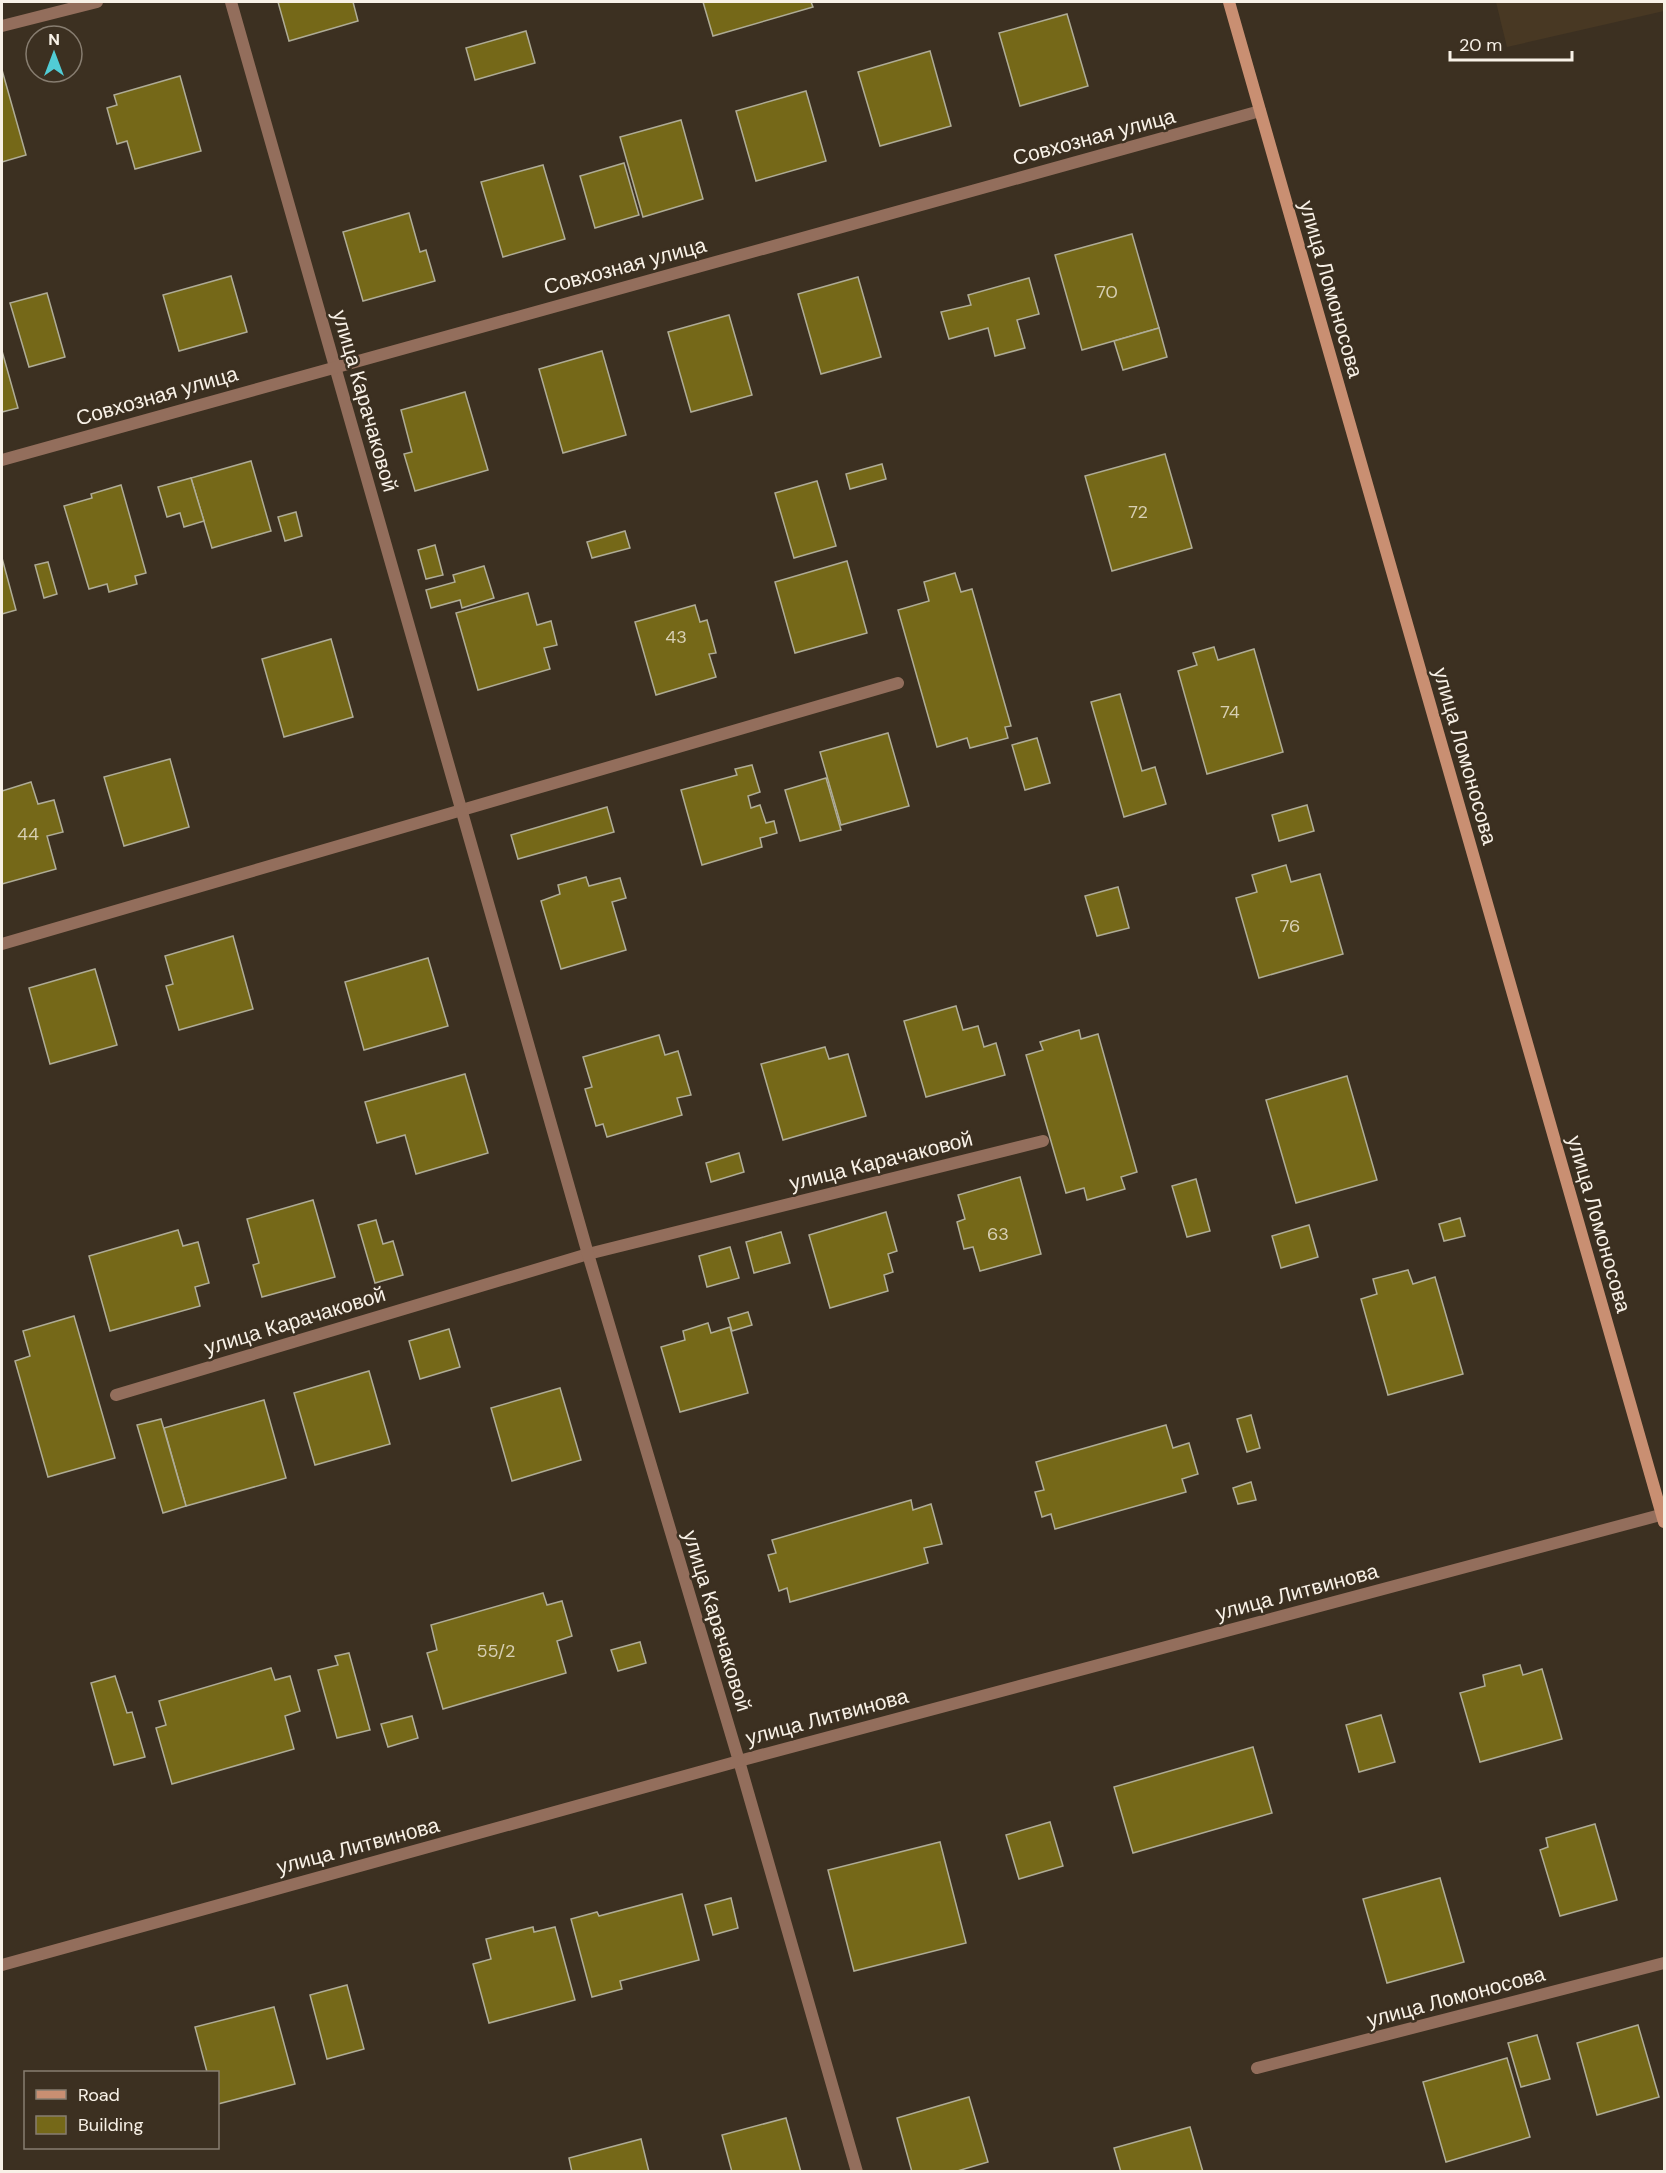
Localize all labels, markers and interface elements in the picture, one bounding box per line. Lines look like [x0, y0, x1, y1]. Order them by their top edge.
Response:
north arrow [24, 24, 84, 84]
scale bar [1450, 24, 1572, 62]
text: N [48, 29, 60, 50]
text: 20 m [1459, 33, 1502, 57]
street label: Совхозная улица [1010, 102, 1179, 172]
street label: улица Ломоносова [1292, 197, 1370, 381]
street label: Совхозная улица [541, 231, 710, 301]
house number: 70 [1096, 280, 1118, 304]
street label: улица Карачаковой [326, 307, 404, 495]
street label: Совхозная улица [73, 359, 242, 433]
house number: 72 [1128, 500, 1148, 524]
house number: 43 [665, 625, 687, 649]
street label: улица Ломоносова [1426, 664, 1504, 848]
house number: 74 [1220, 700, 1240, 724]
house number: 44 [17, 822, 39, 846]
house number: 76 [1280, 914, 1300, 938]
street label: улица Карачаковой [786, 1125, 976, 1197]
street label: улица Ломоносова [1560, 1132, 1638, 1316]
house number: 63 [987, 1222, 1009, 1246]
street label: улица Карачаковой [201, 1280, 389, 1362]
street label: улица Карачаковой [676, 1527, 758, 1715]
street label: улица Литвинова [1213, 1557, 1382, 1627]
house number: 55/2 [477, 1639, 515, 1663]
street label: улица Литвинова [743, 1682, 912, 1752]
street label: улица Литвинова [274, 1811, 443, 1881]
street label: улица Ломоносова [1364, 1960, 1548, 2034]
legend [24, 2071, 219, 2149]
text: Road [78, 2083, 120, 2107]
text: Building [78, 2113, 143, 2137]

